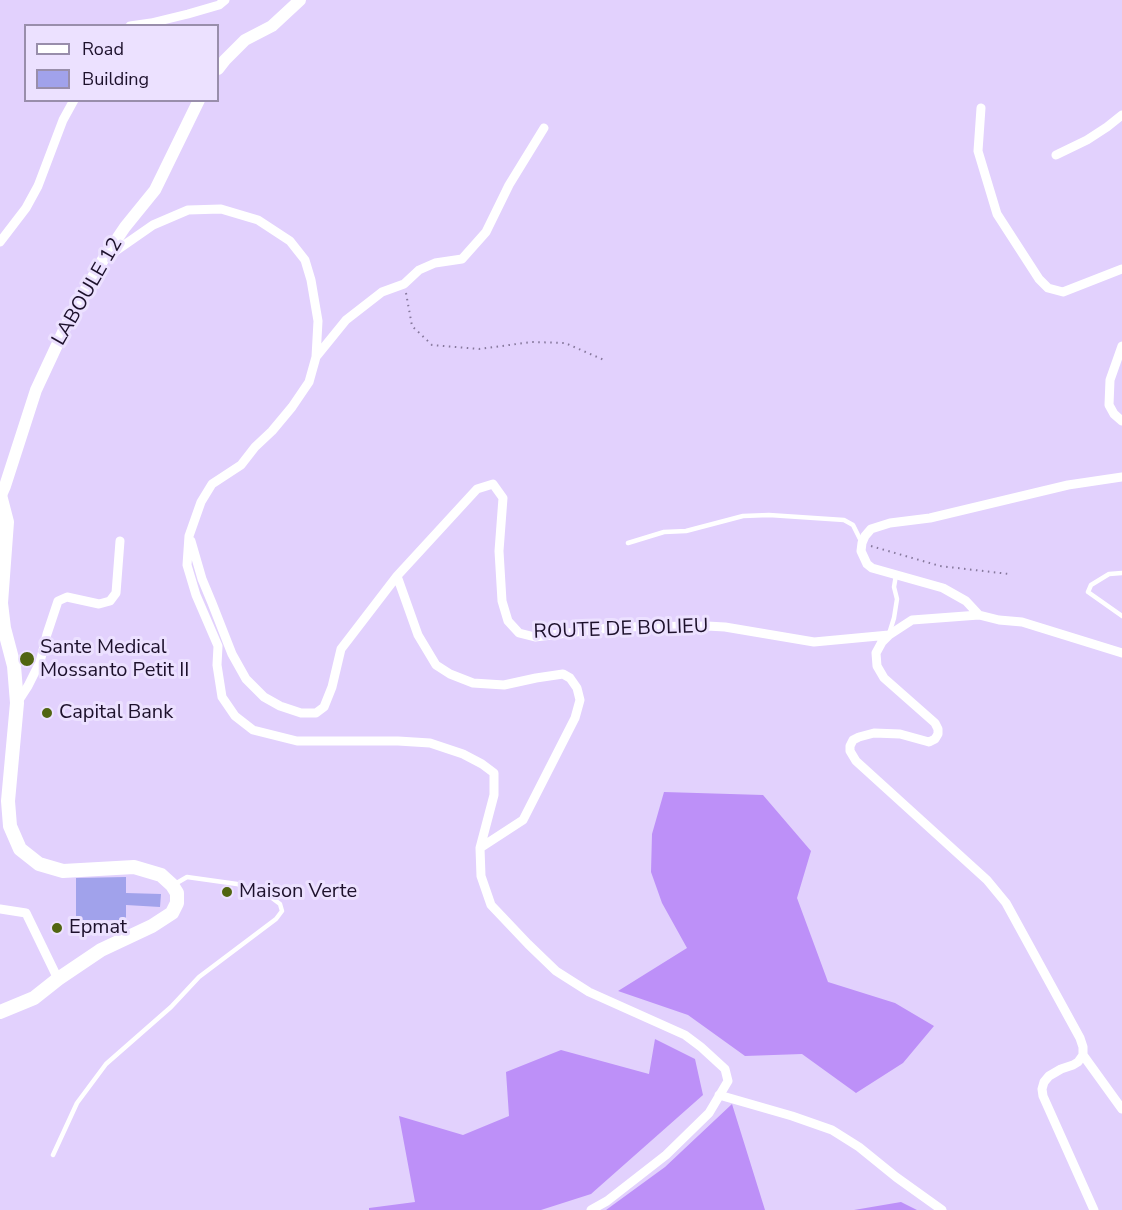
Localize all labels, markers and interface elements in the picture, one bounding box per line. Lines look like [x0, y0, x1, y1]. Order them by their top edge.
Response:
legend [24, 24, 219, 102]
text: Road [82, 37, 124, 61]
text: Building [82, 67, 149, 91]
street label: LABOULE 12 [48, 234, 128, 350]
street label: ROUTE DE BOLIEU [533, 615, 709, 645]
place label: Sante Medical Mossanto Petit II [40, 636, 189, 683]
marker: Sante Medical Mossanto Petit II [18, 650, 36, 668]
place label: Capital Bank [59, 701, 173, 725]
marker: Capital Bank [40, 706, 54, 720]
place label: Maison Verte [239, 880, 357, 904]
marker: Maison Verte [220, 885, 234, 899]
place label: Epmat [69, 916, 127, 940]
marker: Epmat [50, 921, 64, 935]

